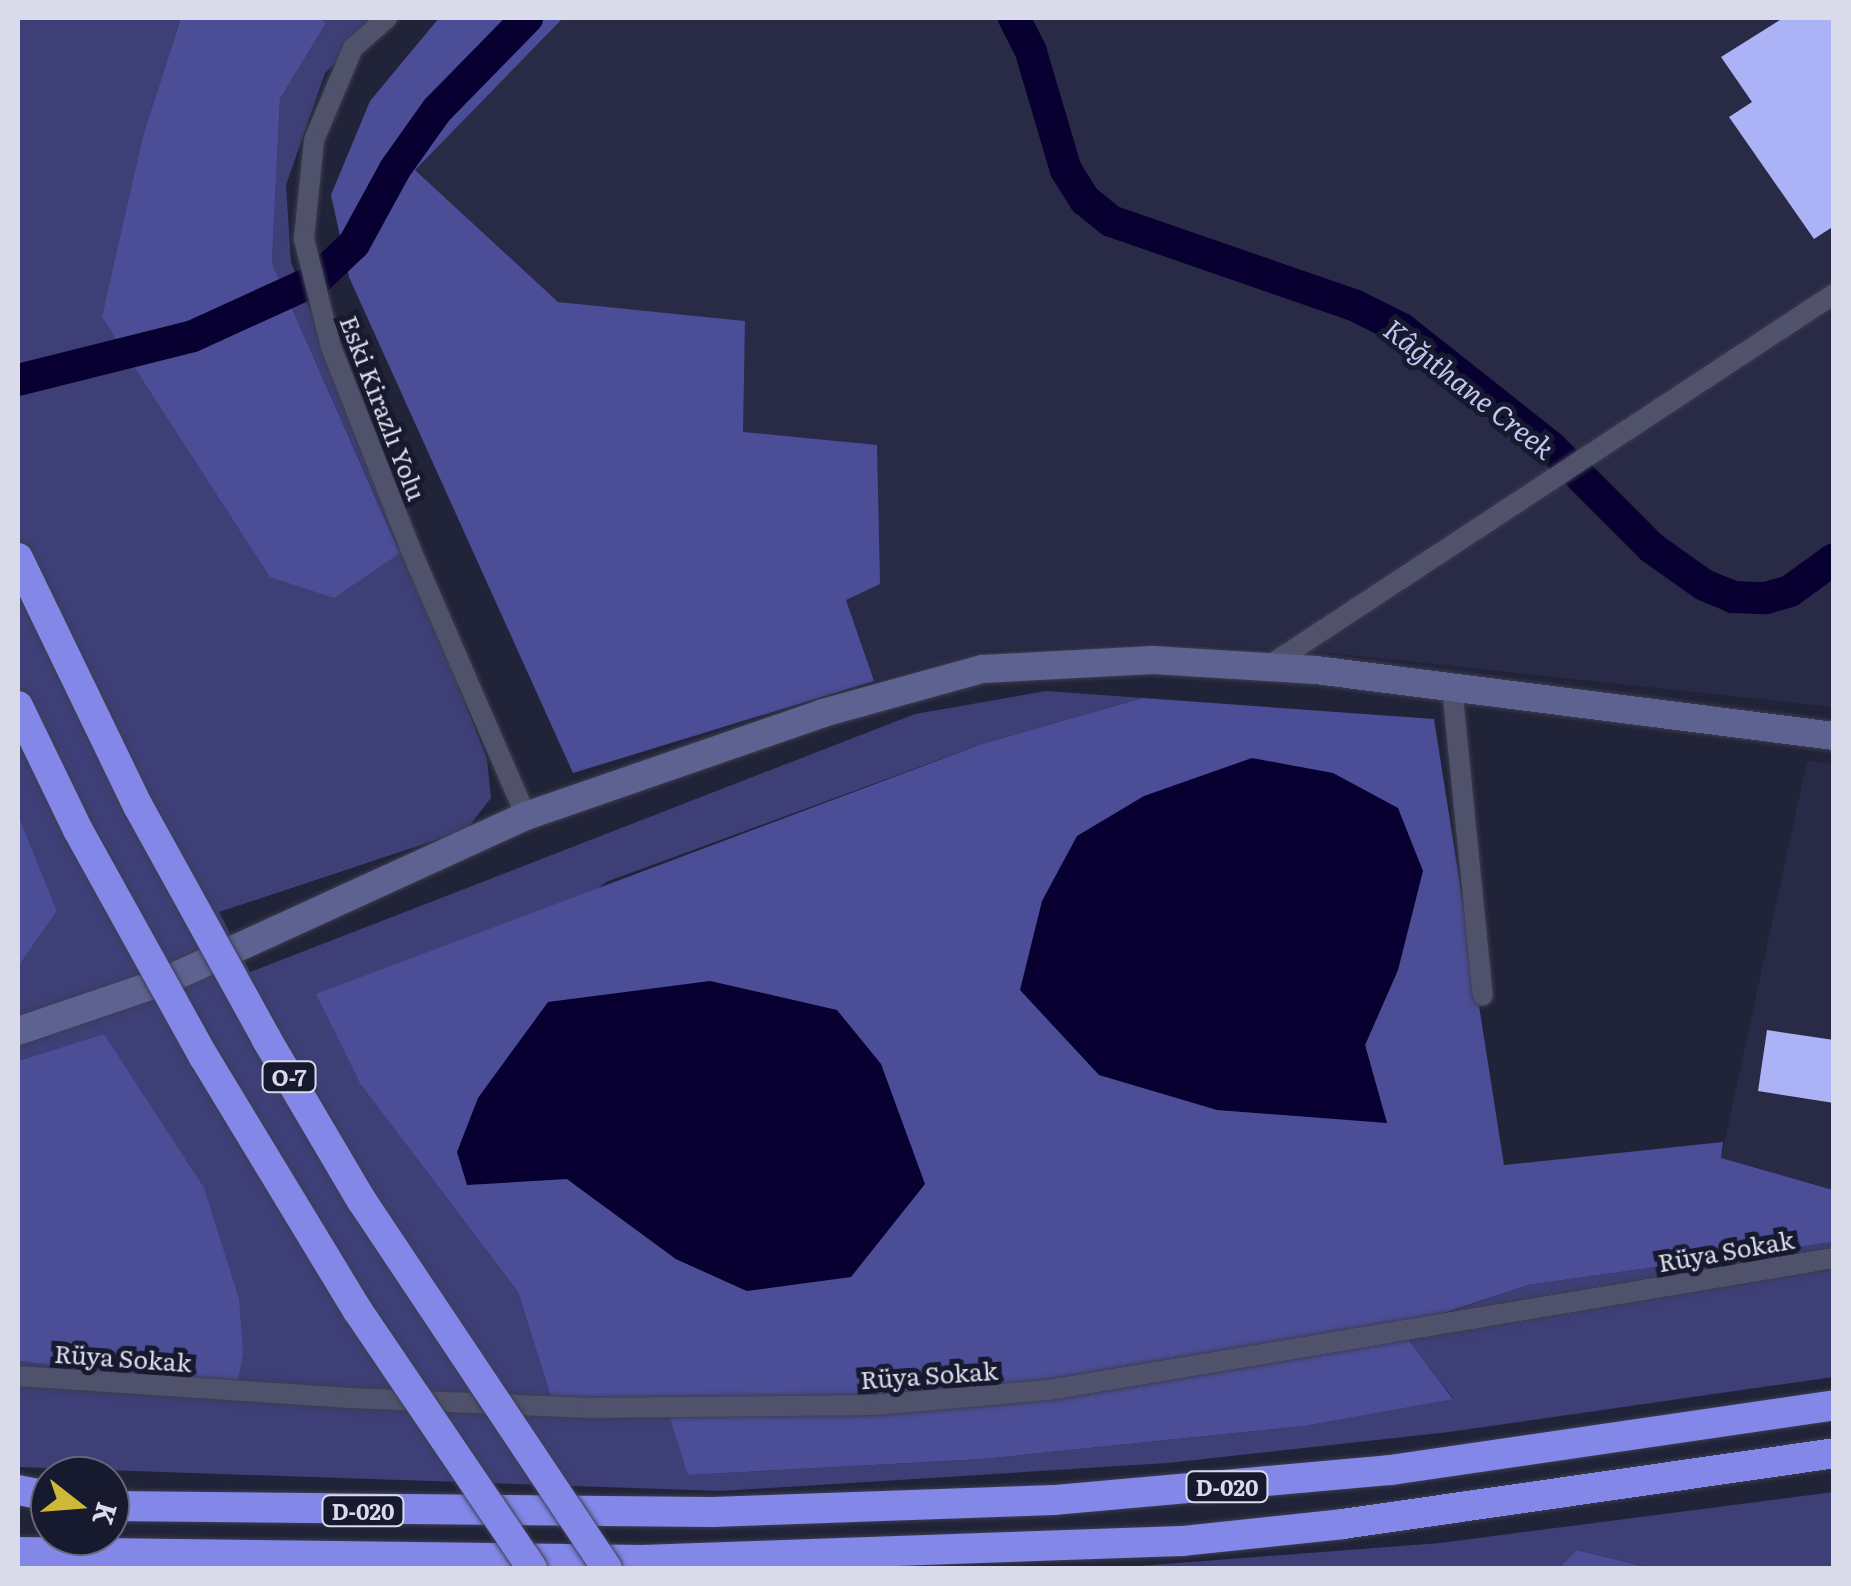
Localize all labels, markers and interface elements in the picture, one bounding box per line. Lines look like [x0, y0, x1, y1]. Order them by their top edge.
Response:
street label: Eski Kirazlı Yolu [334, 311, 432, 505]
water label: Kâğıthane Creek [1378, 311, 1562, 465]
road number: O-7 [262, 1060, 316, 1094]
street label: Rüya Sokak [1656, 1224, 1796, 1278]
street label: Rüya Sokak [53, 1338, 193, 1378]
street label: Rüya Sokak [859, 1355, 999, 1395]
north arrow [30, 1456, 130, 1556]
road number: D-020 [1184, 1470, 1270, 1504]
road number: D-020 [320, 1494, 406, 1528]
text: K [83, 1498, 130, 1531]

